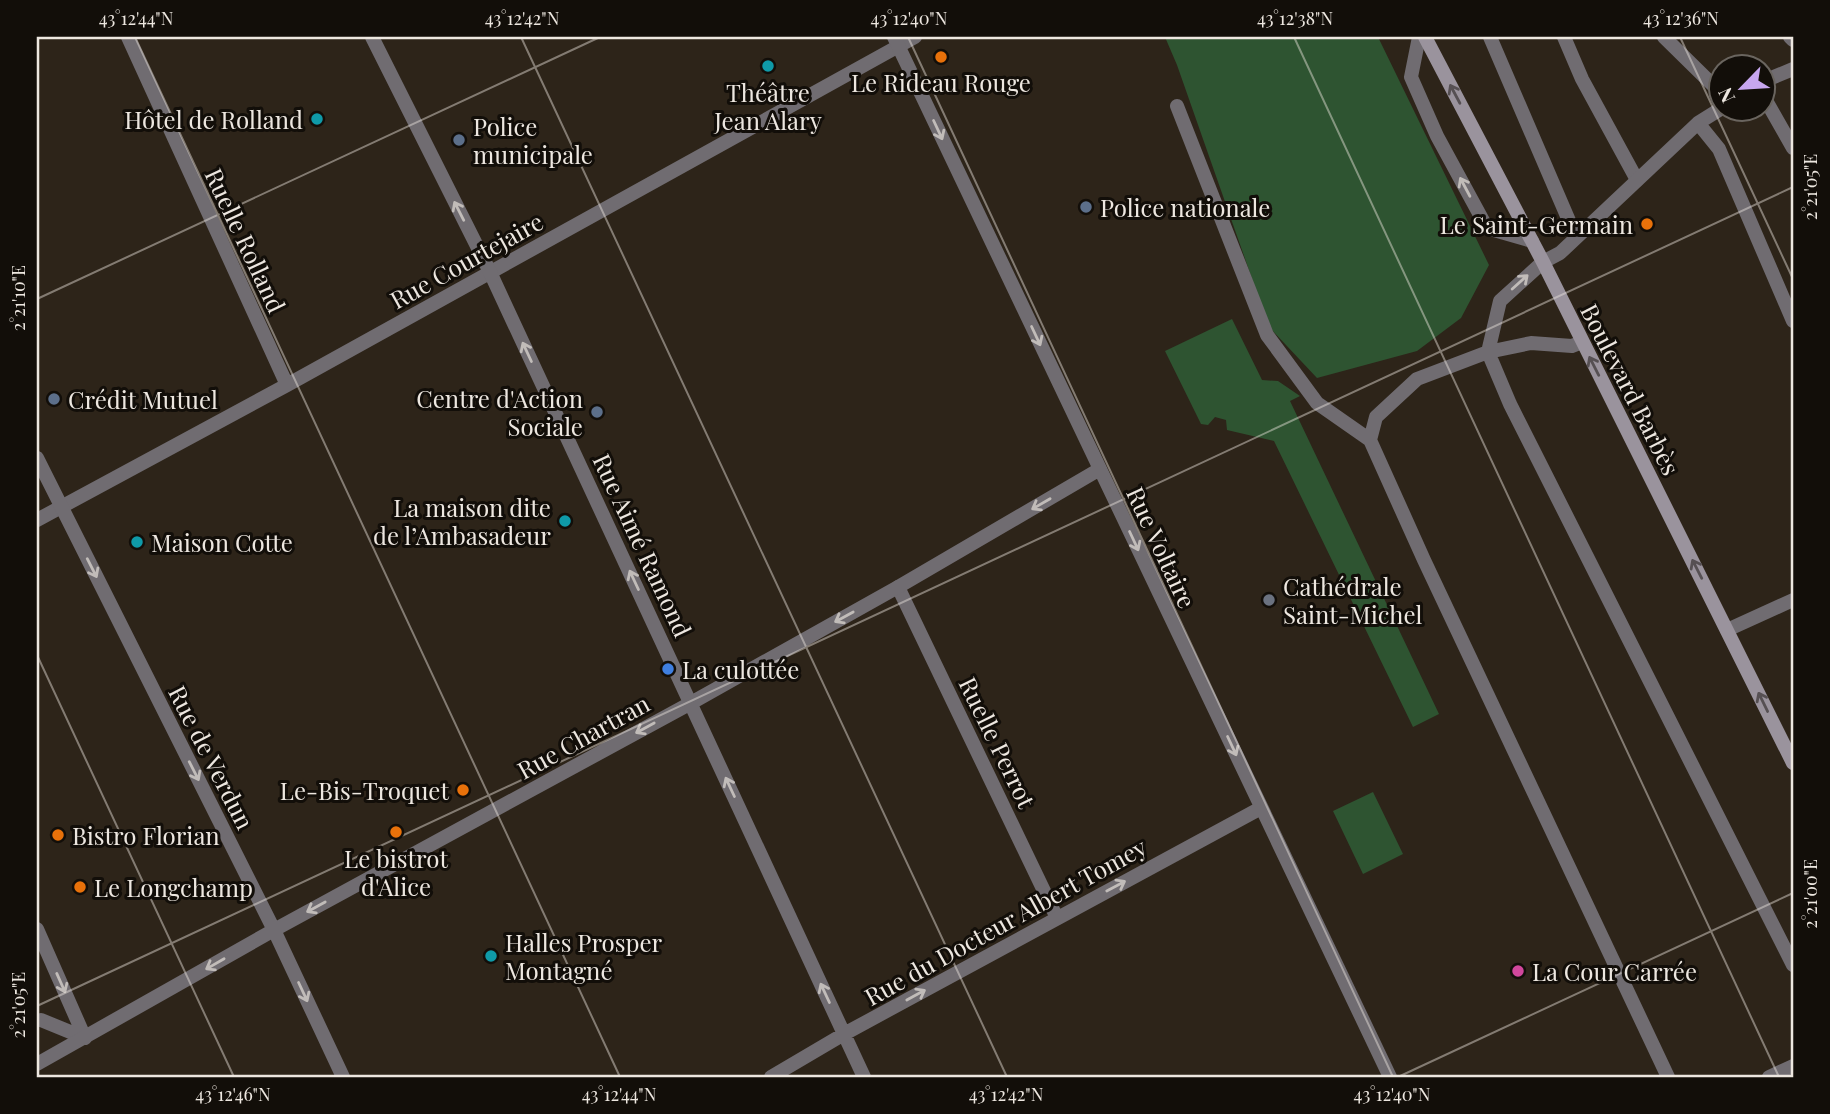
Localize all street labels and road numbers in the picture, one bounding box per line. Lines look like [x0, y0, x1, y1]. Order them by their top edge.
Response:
street label: Ruelle Rolland [199, 163, 293, 317]
street label: Rue Courtejaire [384, 205, 548, 315]
street label: Boulevard Barbès [1574, 298, 1688, 480]
street label: Rue Aimé Ramond [587, 448, 699, 642]
street label: Rue Voltaire [1120, 481, 1204, 613]
street label: Ruelle Perrot [953, 671, 1044, 813]
street label: Rue de Verdun [162, 680, 262, 834]
street label: Rue Chartran [511, 687, 655, 785]
street label: Rue du Docteur Albert Tomey [858, 830, 1152, 1012]

